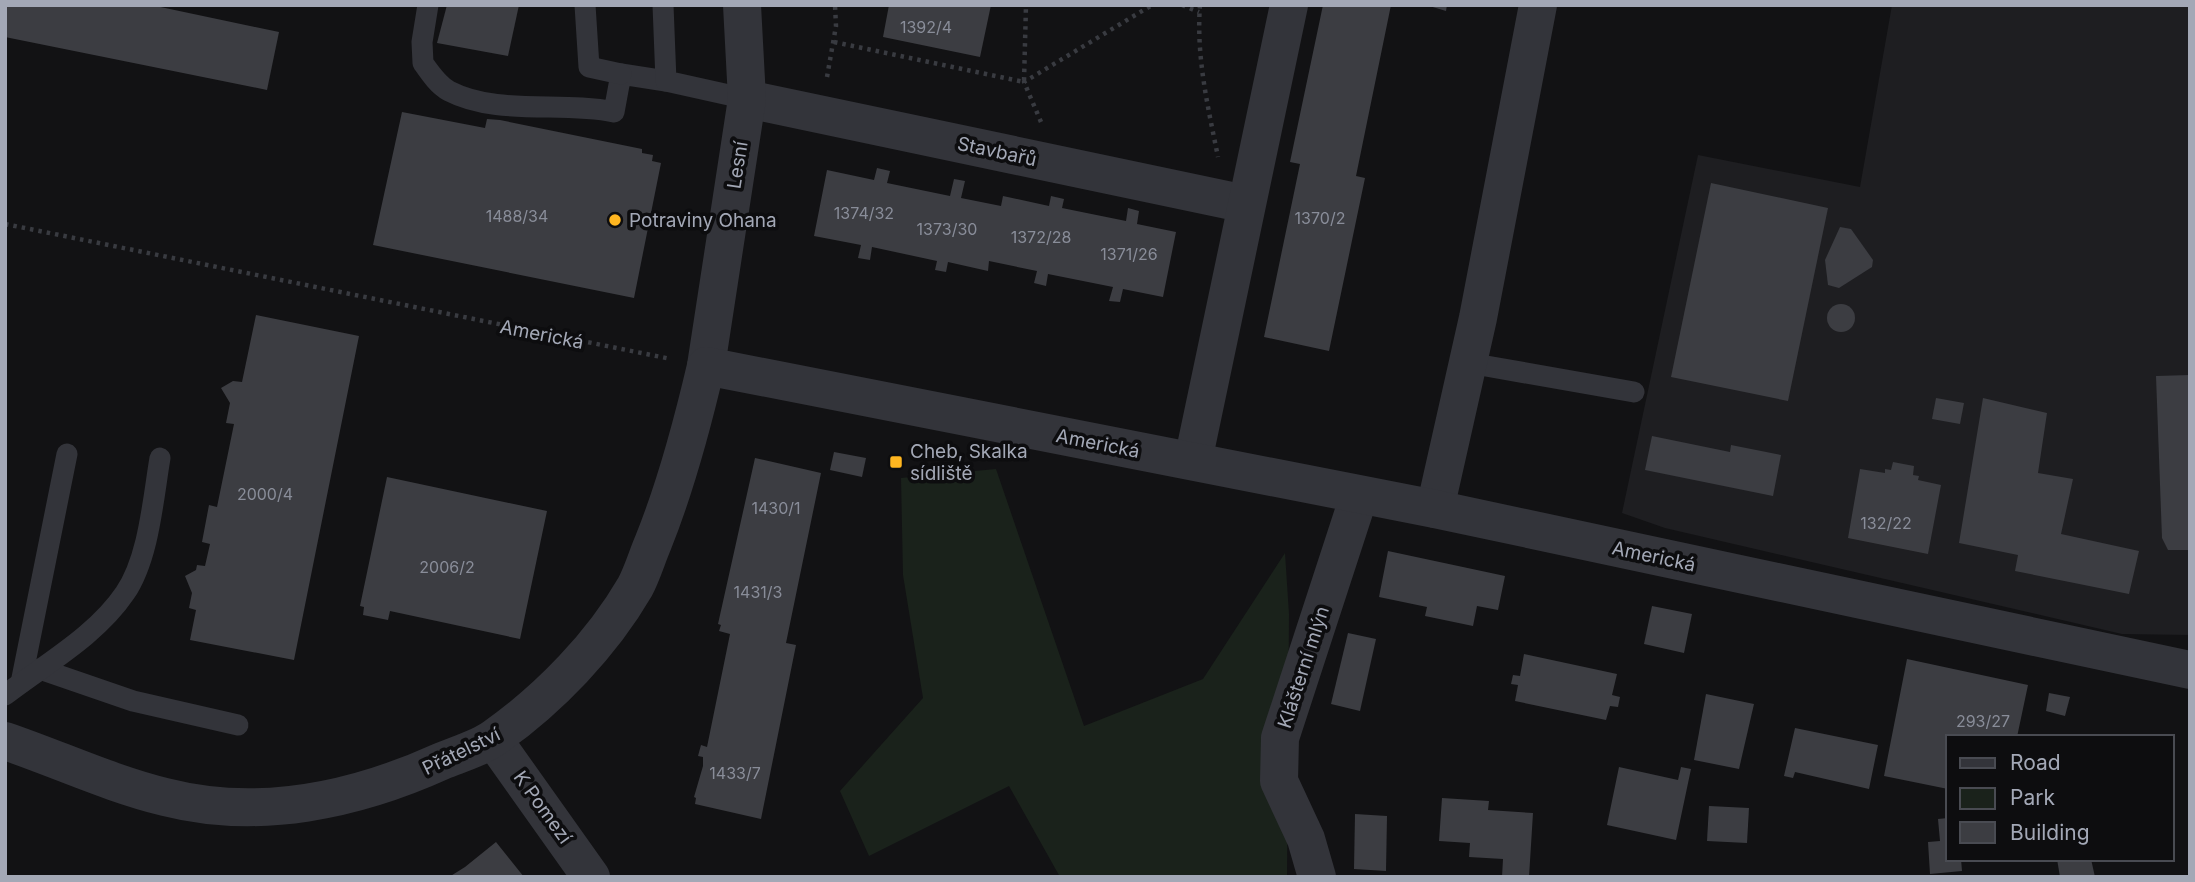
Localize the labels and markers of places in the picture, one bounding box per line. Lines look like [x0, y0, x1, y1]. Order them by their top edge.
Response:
place label: Potraviny Ohana [629, 209, 777, 232]
marker: Potraviny Ohana [607, 212, 623, 228]
place label: Cheb, Skalka sídliště [910, 440, 1028, 485]
marker: Cheb, Skalka sídliště [888, 454, 904, 470]

